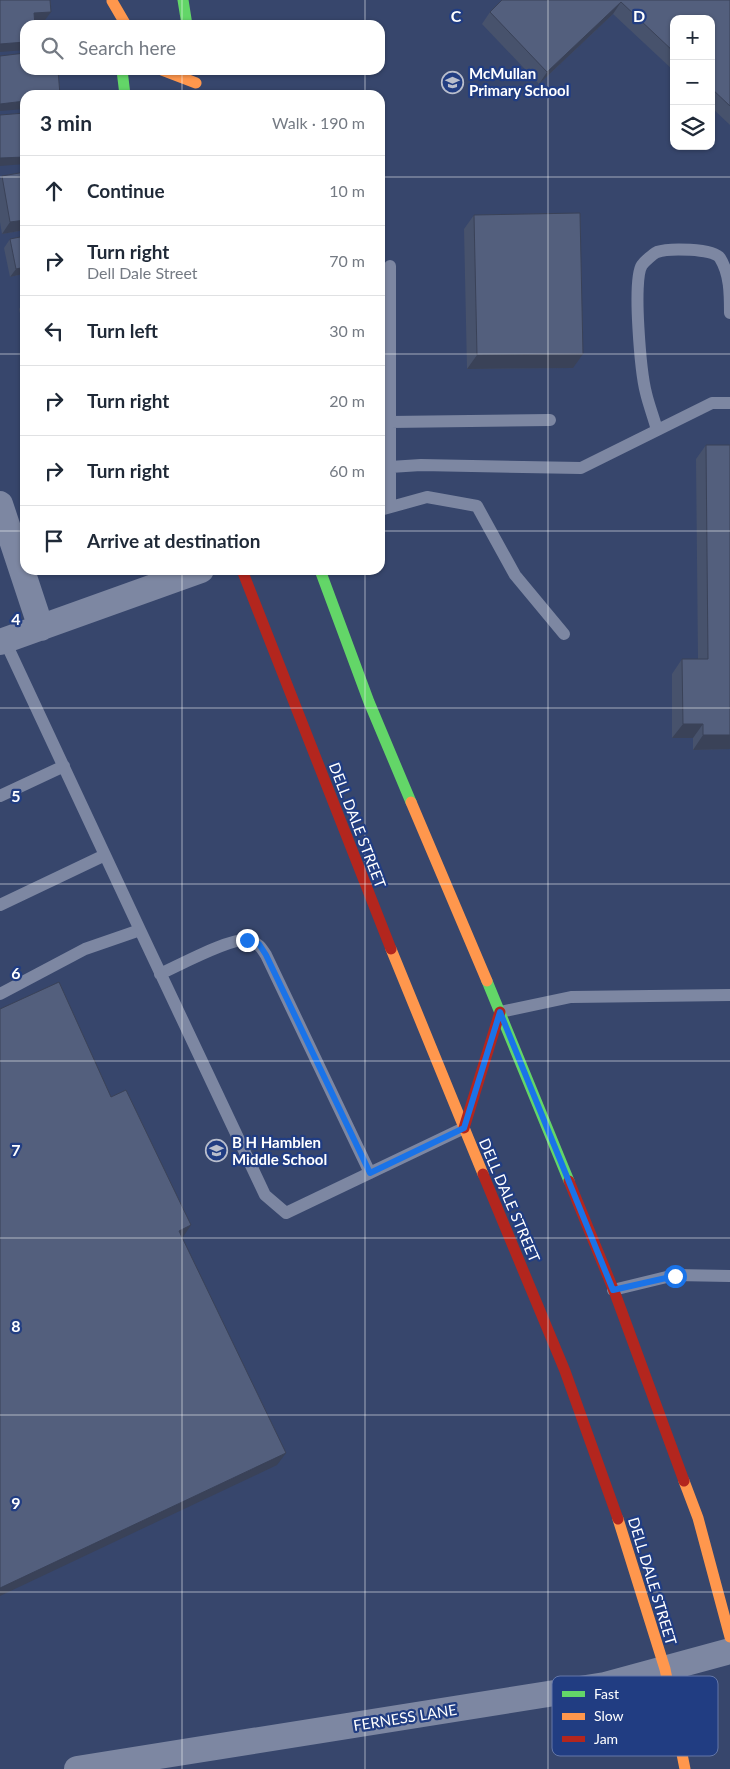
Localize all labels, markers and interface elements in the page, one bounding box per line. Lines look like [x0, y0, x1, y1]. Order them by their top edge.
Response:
text: C [451, 6, 462, 25]
text: D [633, 6, 645, 25]
map controls [670, 15, 715, 150]
button: + [670, 15, 715, 60]
search box [20, 20, 385, 75]
icon: search [38, 34, 66, 62]
text: Search here [78, 36, 176, 59]
button: − [670, 60, 715, 105]
place label: McMullan Primary School [469, 64, 569, 99]
school or university icon: McMullan Primary School [441, 70, 465, 94]
button: layers [670, 105, 715, 150]
text: 3 min [40, 110, 92, 135]
text: Walk · 190 m [272, 113, 365, 132]
icon: ahead [40, 177, 68, 205]
text: Continue [87, 179, 165, 202]
text: 10 m [329, 181, 365, 200]
text: Turn right [87, 240, 169, 263]
icon: right [40, 247, 68, 275]
text: 70 m [329, 251, 365, 270]
text: Dell Dale Street [87, 263, 198, 282]
icon: left [40, 317, 68, 345]
text: Turn left [87, 319, 158, 342]
text: 30 m [329, 321, 365, 340]
icon: right [40, 387, 68, 415]
text: Turn right [87, 389, 169, 412]
text: 20 m [329, 391, 365, 410]
icon: right [40, 457, 68, 485]
text: Turn right [87, 459, 169, 482]
text: 60 m [329, 461, 365, 480]
icon: arrive [40, 527, 68, 555]
text: Arrive at destination [87, 529, 260, 552]
text: 4 [11, 609, 21, 628]
street label: DELL DALE STREET [326, 760, 390, 890]
text: 5 [11, 786, 21, 805]
route end [236, 929, 259, 952]
text: 6 [11, 963, 21, 982]
place label: B H Hamblen Middle School [232, 1133, 327, 1168]
street label: DELL DALE STREET [476, 1135, 544, 1265]
school or university icon: B H Hamblen Middle School [204, 1139, 228, 1163]
text: 7 [11, 1140, 21, 1159]
route start [664, 1265, 687, 1288]
text: 8 [11, 1316, 21, 1335]
text: 9 [11, 1493, 21, 1512]
street label: DELL DALE STREET [625, 1515, 681, 1647]
legend [552, 1676, 718, 1756]
text: Fast [594, 1685, 619, 1702]
street label: FERNESS LANE [352, 1700, 458, 1734]
text: Slow [594, 1707, 624, 1724]
text: Jam [594, 1730, 618, 1747]

